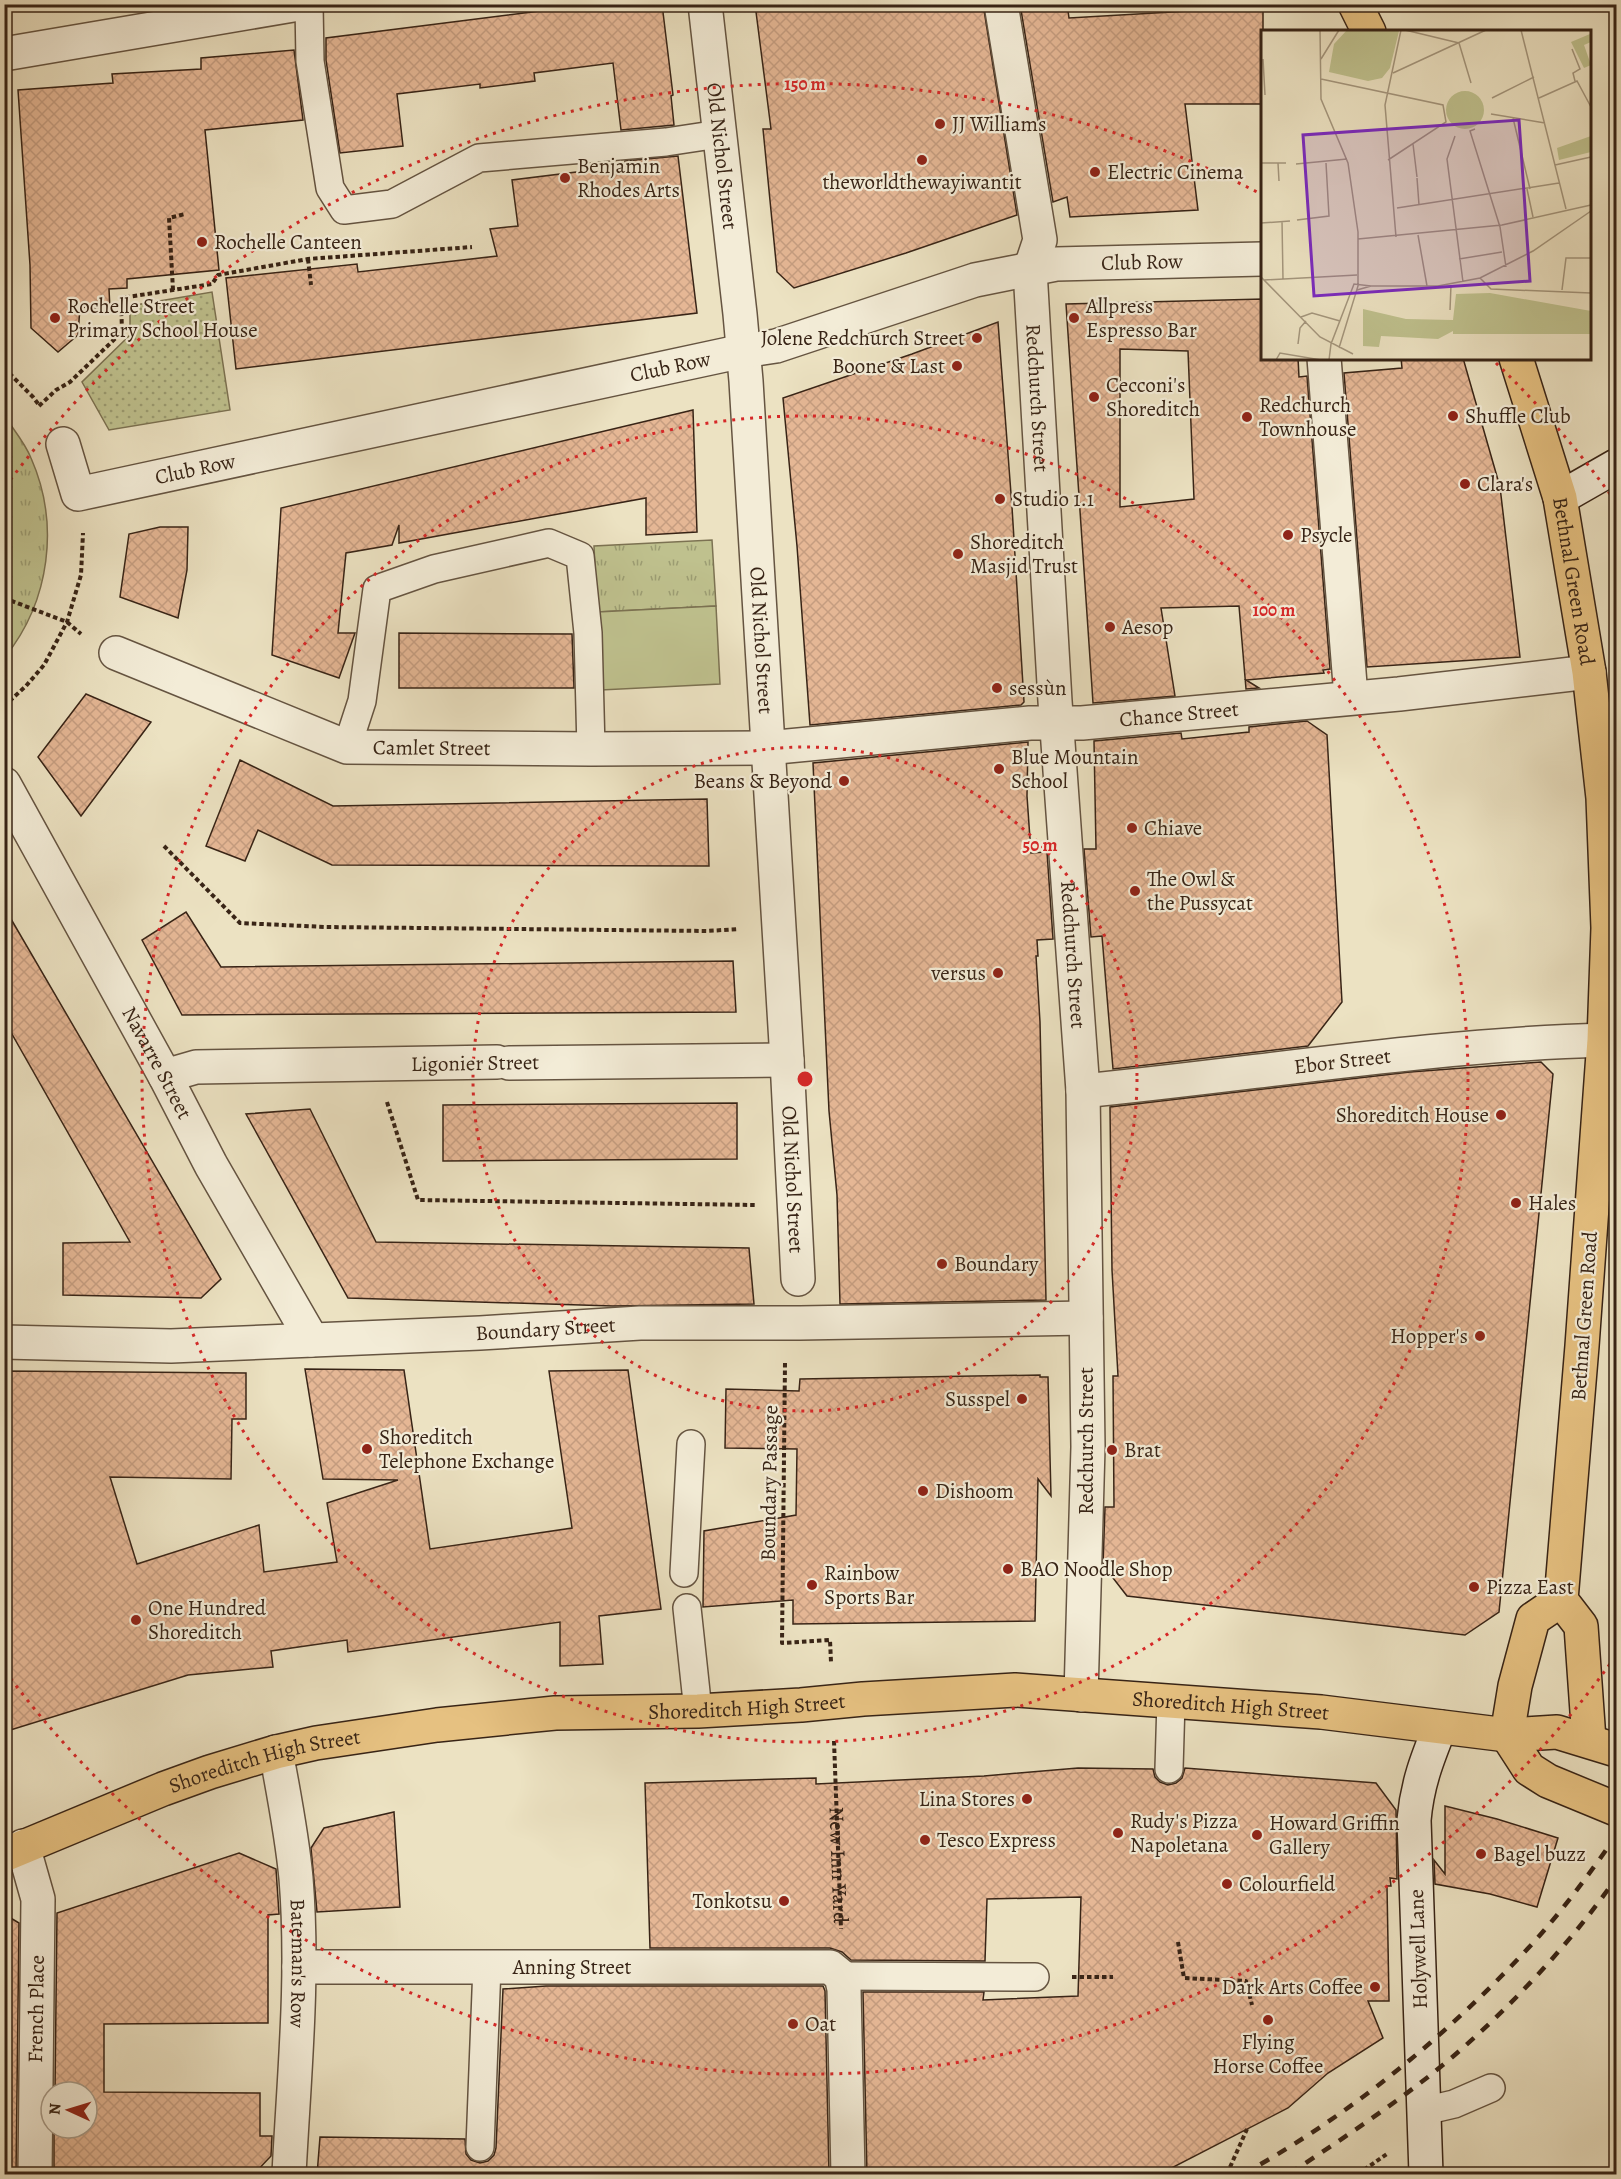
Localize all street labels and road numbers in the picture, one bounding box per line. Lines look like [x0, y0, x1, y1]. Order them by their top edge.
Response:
street label: Old Nichol Street [700, 81, 744, 231]
street label: Club Row [1101, 247, 1183, 277]
street label: Redchurch Street [1019, 323, 1056, 473]
street label: Club Row [627, 344, 713, 389]
street label: Club Row [152, 447, 238, 491]
street label: Bethnal Green Road [1546, 495, 1602, 668]
street label: Old Nichol Street [743, 566, 780, 715]
street label: Chance Street [1118, 695, 1240, 734]
street label: Camlet Street [373, 733, 491, 762]
street label: Redchurch Street [1054, 880, 1092, 1030]
street label: Navarre Street [115, 1001, 199, 1124]
street label: Ebor Street [1292, 1042, 1392, 1081]
street label: Ligonier Street [411, 1048, 539, 1078]
street label: Old Nichol Street [775, 1105, 811, 1254]
street label: Bethnal Green Road [1564, 1229, 1604, 1402]
street label: Boundary Street [475, 1311, 617, 1347]
street label: Redchurch Street [1072, 1367, 1100, 1515]
street label: Boundary Passage [754, 1405, 784, 1561]
street label: Shoreditch High Street [1131, 1684, 1331, 1727]
street label: Shoreditch High Street [648, 1687, 847, 1726]
street label: Shoreditch High Street [165, 1723, 362, 1800]
street label: New Inn Yard [822, 1806, 855, 1924]
street label: Holywell Lane [1402, 1889, 1434, 2009]
street label: Bateman's Row [283, 1898, 313, 2029]
street label: Anning Street [512, 1953, 631, 1981]
street label: French Place [21, 1955, 51, 2063]

